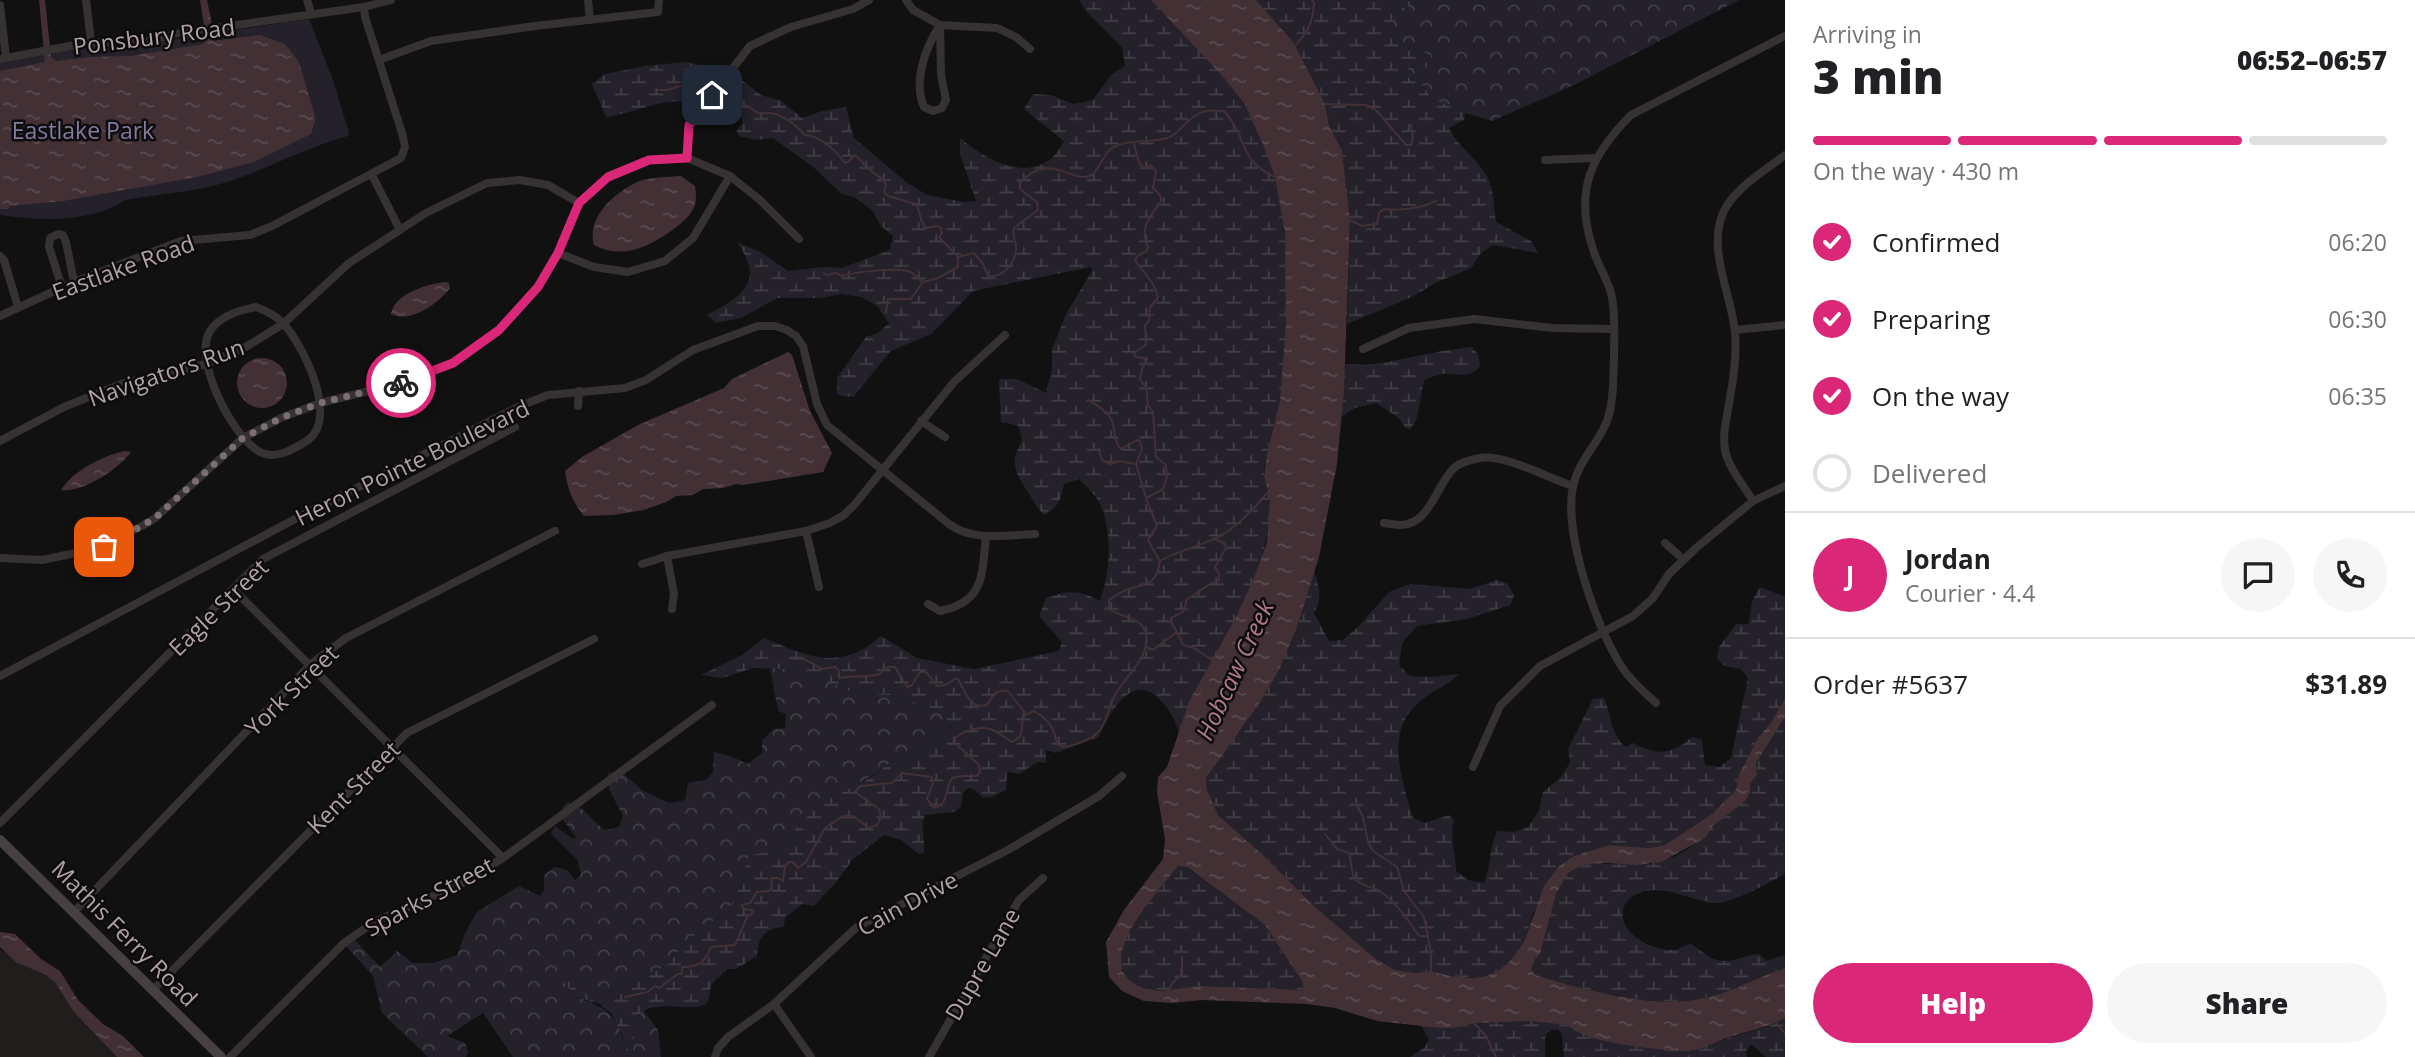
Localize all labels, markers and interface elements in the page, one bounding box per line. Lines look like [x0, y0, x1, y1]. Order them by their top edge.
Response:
street label: Ponsbury Road [71, 10, 237, 62]
text: Arriving in [1813, 18, 1922, 50]
text: 06:52–06:57 [2237, 42, 2387, 78]
text: 3 min [1813, 45, 1944, 107]
pin [682, 65, 742, 125]
icon: home [693, 76, 731, 114]
park label: Eastlake Park [12, 114, 154, 146]
text: On the way · 430 m [1813, 155, 2019, 187]
icon: check [1813, 223, 1851, 261]
text: Confirmed [1872, 224, 2000, 260]
street label: Eastlake Road [47, 226, 199, 308]
text: 06:20 [2328, 226, 2387, 258]
icon: check [1813, 300, 1851, 338]
text: Preparing [1872, 301, 1990, 337]
text: 06:30 [2328, 303, 2387, 335]
street label: Navigators Run [84, 330, 248, 414]
courier [366, 348, 436, 418]
icon: bike [382, 364, 420, 402]
icon: check [1813, 377, 1851, 415]
text: On the way [1872, 378, 2009, 414]
text: 06:35 [2328, 380, 2387, 412]
street label: Heron Pointe Boulevard [289, 391, 535, 533]
text: Delivered [1872, 455, 1987, 491]
pin [74, 517, 134, 577]
icon: bag [85, 528, 123, 566]
button: chat [2221, 538, 2295, 612]
button: phone [2313, 538, 2387, 612]
text: Jordan [1905, 541, 1991, 577]
street label: Eagle Street [161, 551, 275, 663]
text: J [1846, 557, 1854, 593]
text: Courier · 4.4 [1905, 577, 2035, 609]
water label: Hobcaw Creek [1187, 594, 1281, 745]
street label: York Street [237, 637, 345, 743]
text: Order #5637 [1813, 666, 1968, 702]
text: $31.89 [2305, 666, 2387, 702]
street label: Kent Street [299, 733, 407, 841]
street label: Sparks Street [359, 849, 499, 943]
street label: Mathis Ferry Road [45, 853, 205, 1013]
street label: Cain Drive [851, 863, 963, 943]
street label: Dupre Lane [937, 902, 1027, 1026]
button: Help [1813, 963, 2093, 1043]
button: Share [2107, 963, 2387, 1043]

